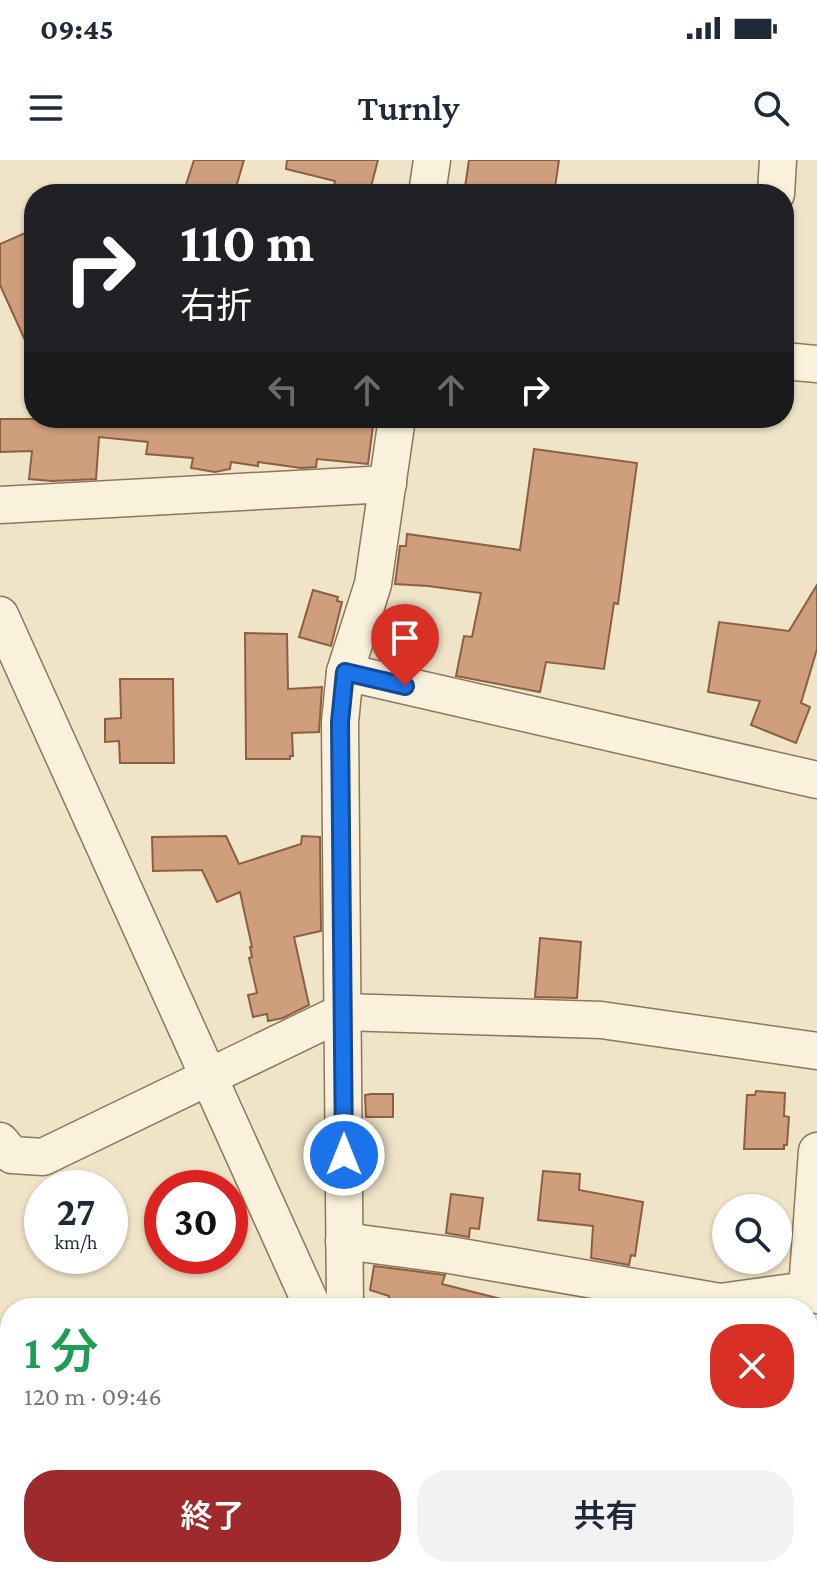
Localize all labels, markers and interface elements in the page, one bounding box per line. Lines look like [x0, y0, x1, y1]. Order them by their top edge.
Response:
text: 09:45 [40, 12, 114, 45]
icon: menu [24, 86, 68, 130]
icon: search [749, 86, 793, 130]
text: Turnly [358, 88, 459, 128]
text: 110 m [180, 211, 314, 273]
icon: right [48, 216, 152, 320]
text: 右折 [180, 286, 252, 326]
icon: left [261, 368, 305, 412]
icon: ahead [345, 368, 389, 412]
icon: ahead [429, 368, 473, 412]
icon: right [513, 368, 557, 412]
pin [371, 604, 439, 686]
icon: arrive [383, 616, 427, 660]
position arrow [302, 1113, 386, 1197]
speed limit sign: 30 [144, 1170, 248, 1274]
text: 27 [57, 1189, 95, 1234]
map controls [712, 1194, 792, 1274]
button: search [712, 1194, 792, 1274]
text: km/h [54, 1231, 98, 1253]
button: close [710, 1324, 794, 1408]
text: 1 分 [24, 1325, 98, 1378]
text: 120 m · 09:46 [24, 1382, 162, 1411]
button: 終了 [24, 1470, 401, 1562]
button: 共有 [417, 1470, 794, 1562]

